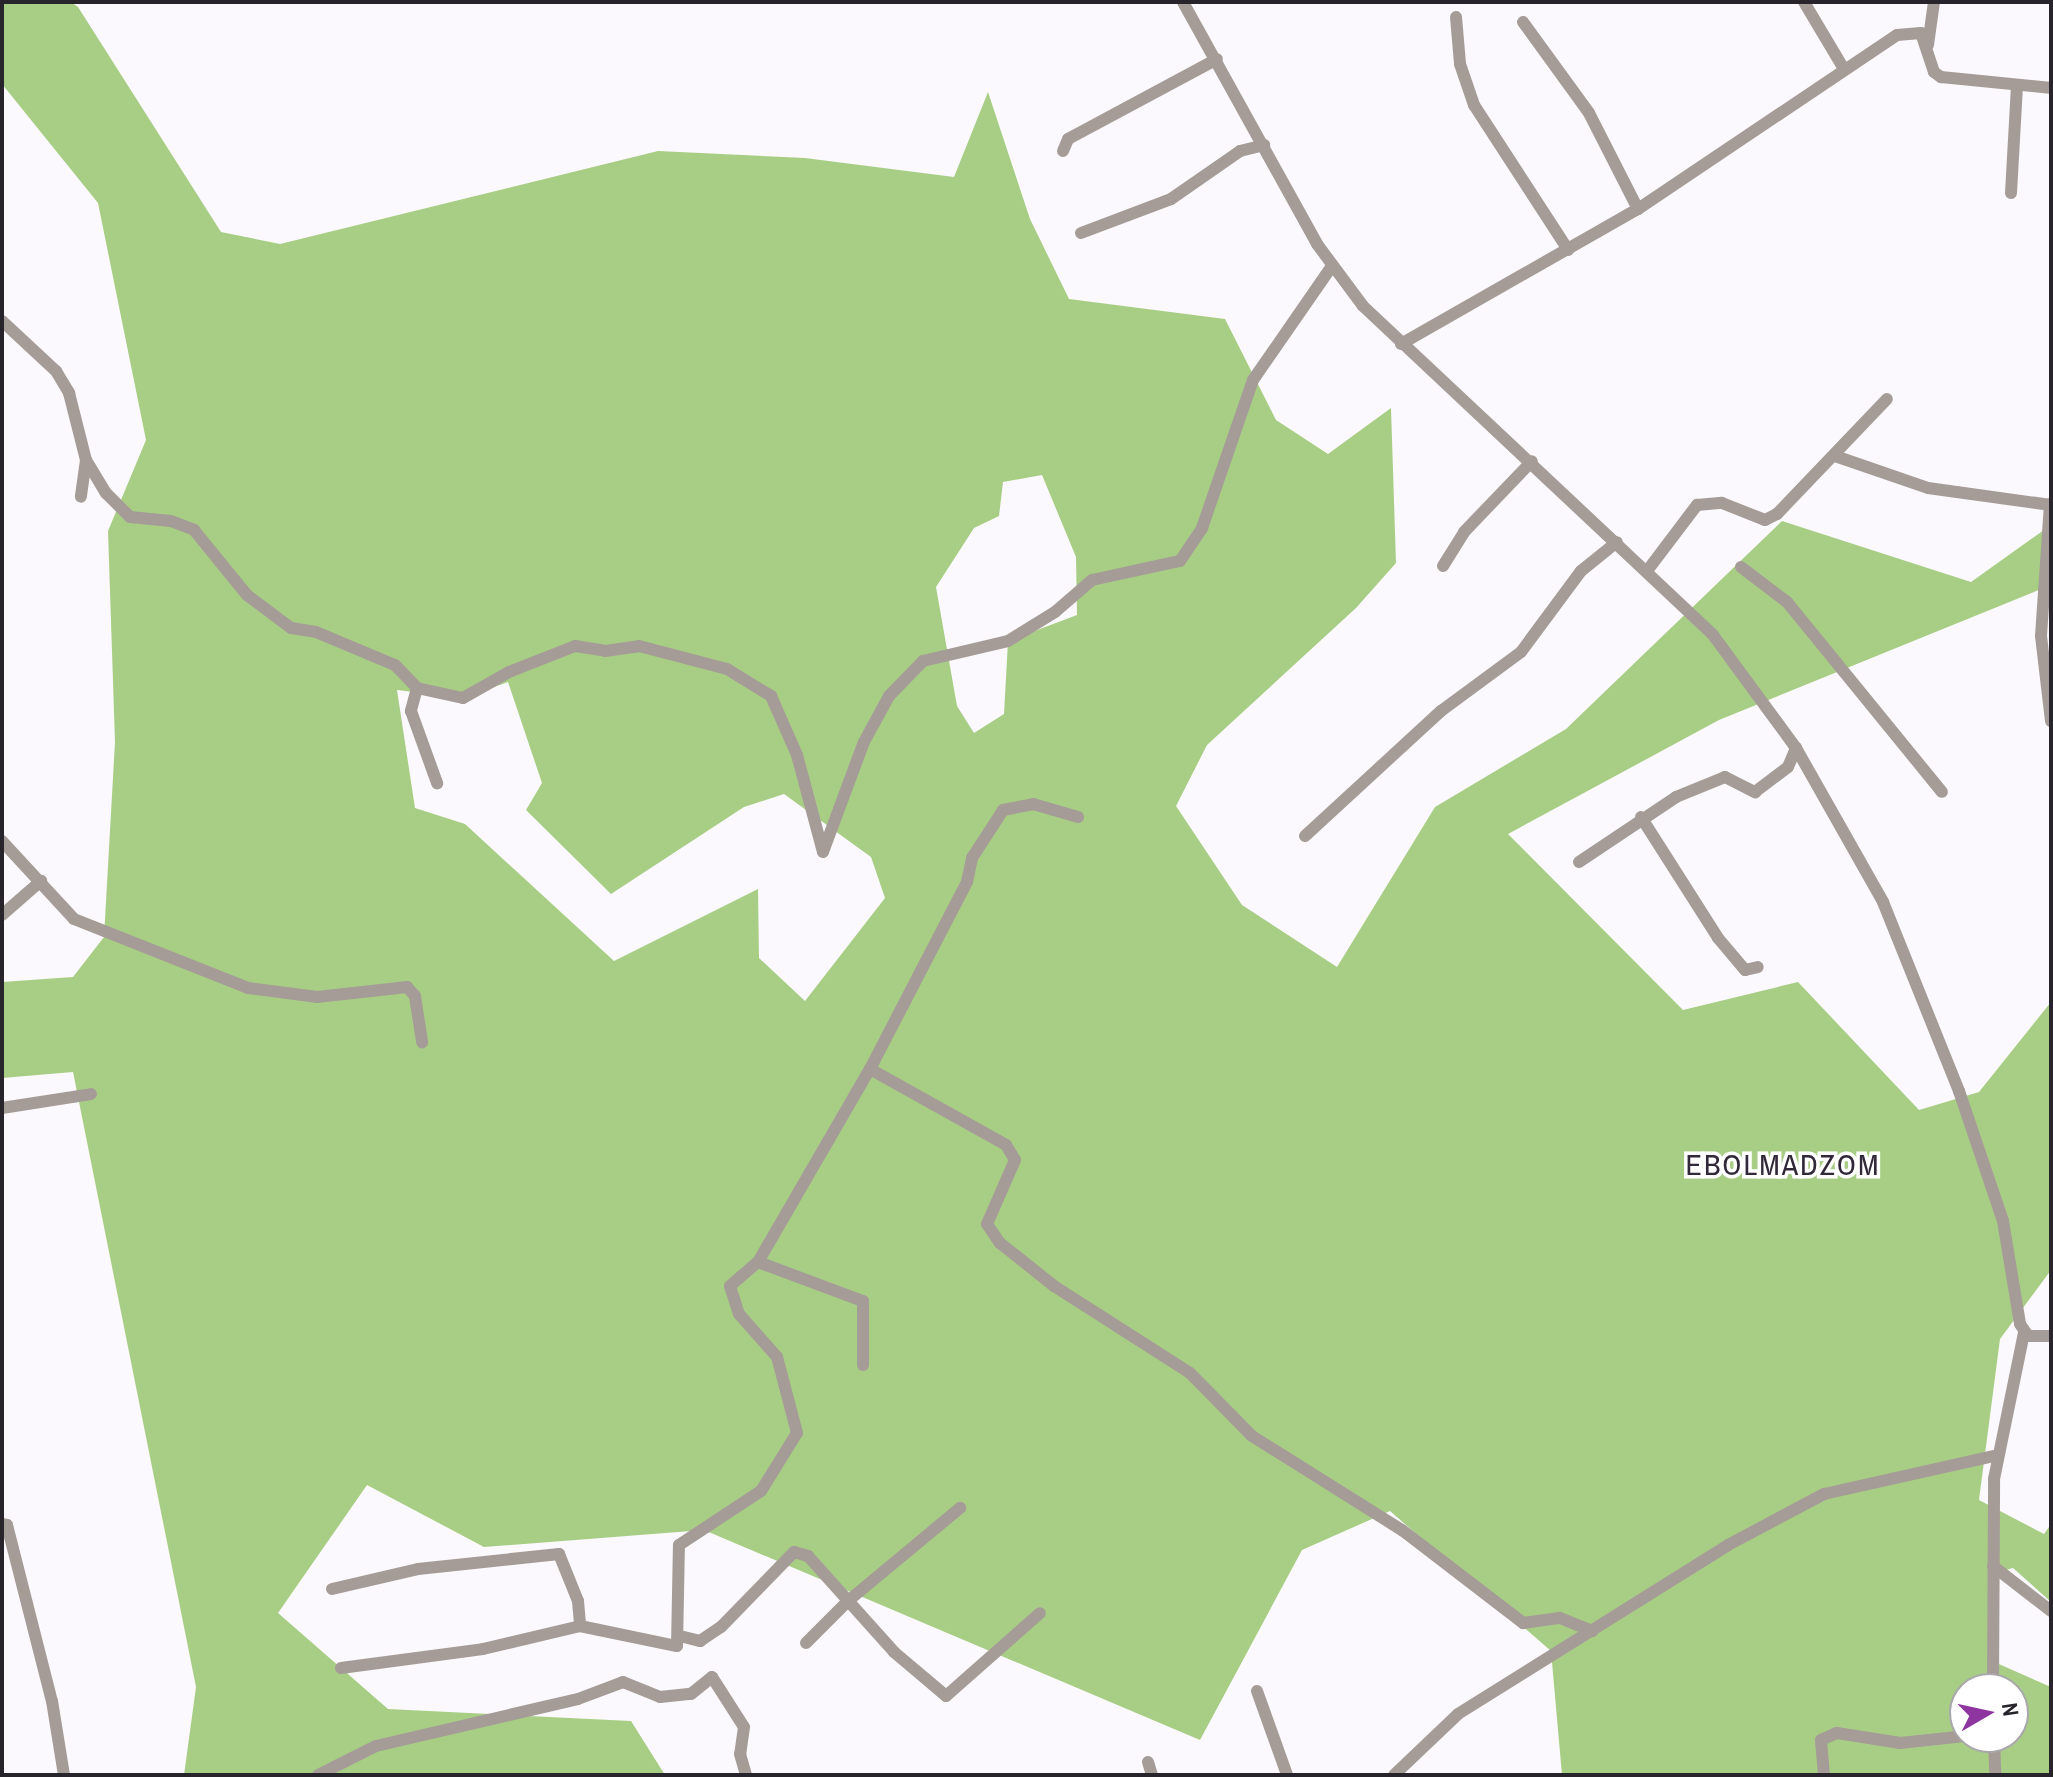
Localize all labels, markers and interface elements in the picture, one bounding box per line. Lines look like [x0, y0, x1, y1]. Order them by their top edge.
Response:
district label: EBOLMADZOM [1686, 1146, 1880, 1182]
north arrow [1949, 1673, 2029, 1753]
text: N [1995, 1701, 2027, 1718]

